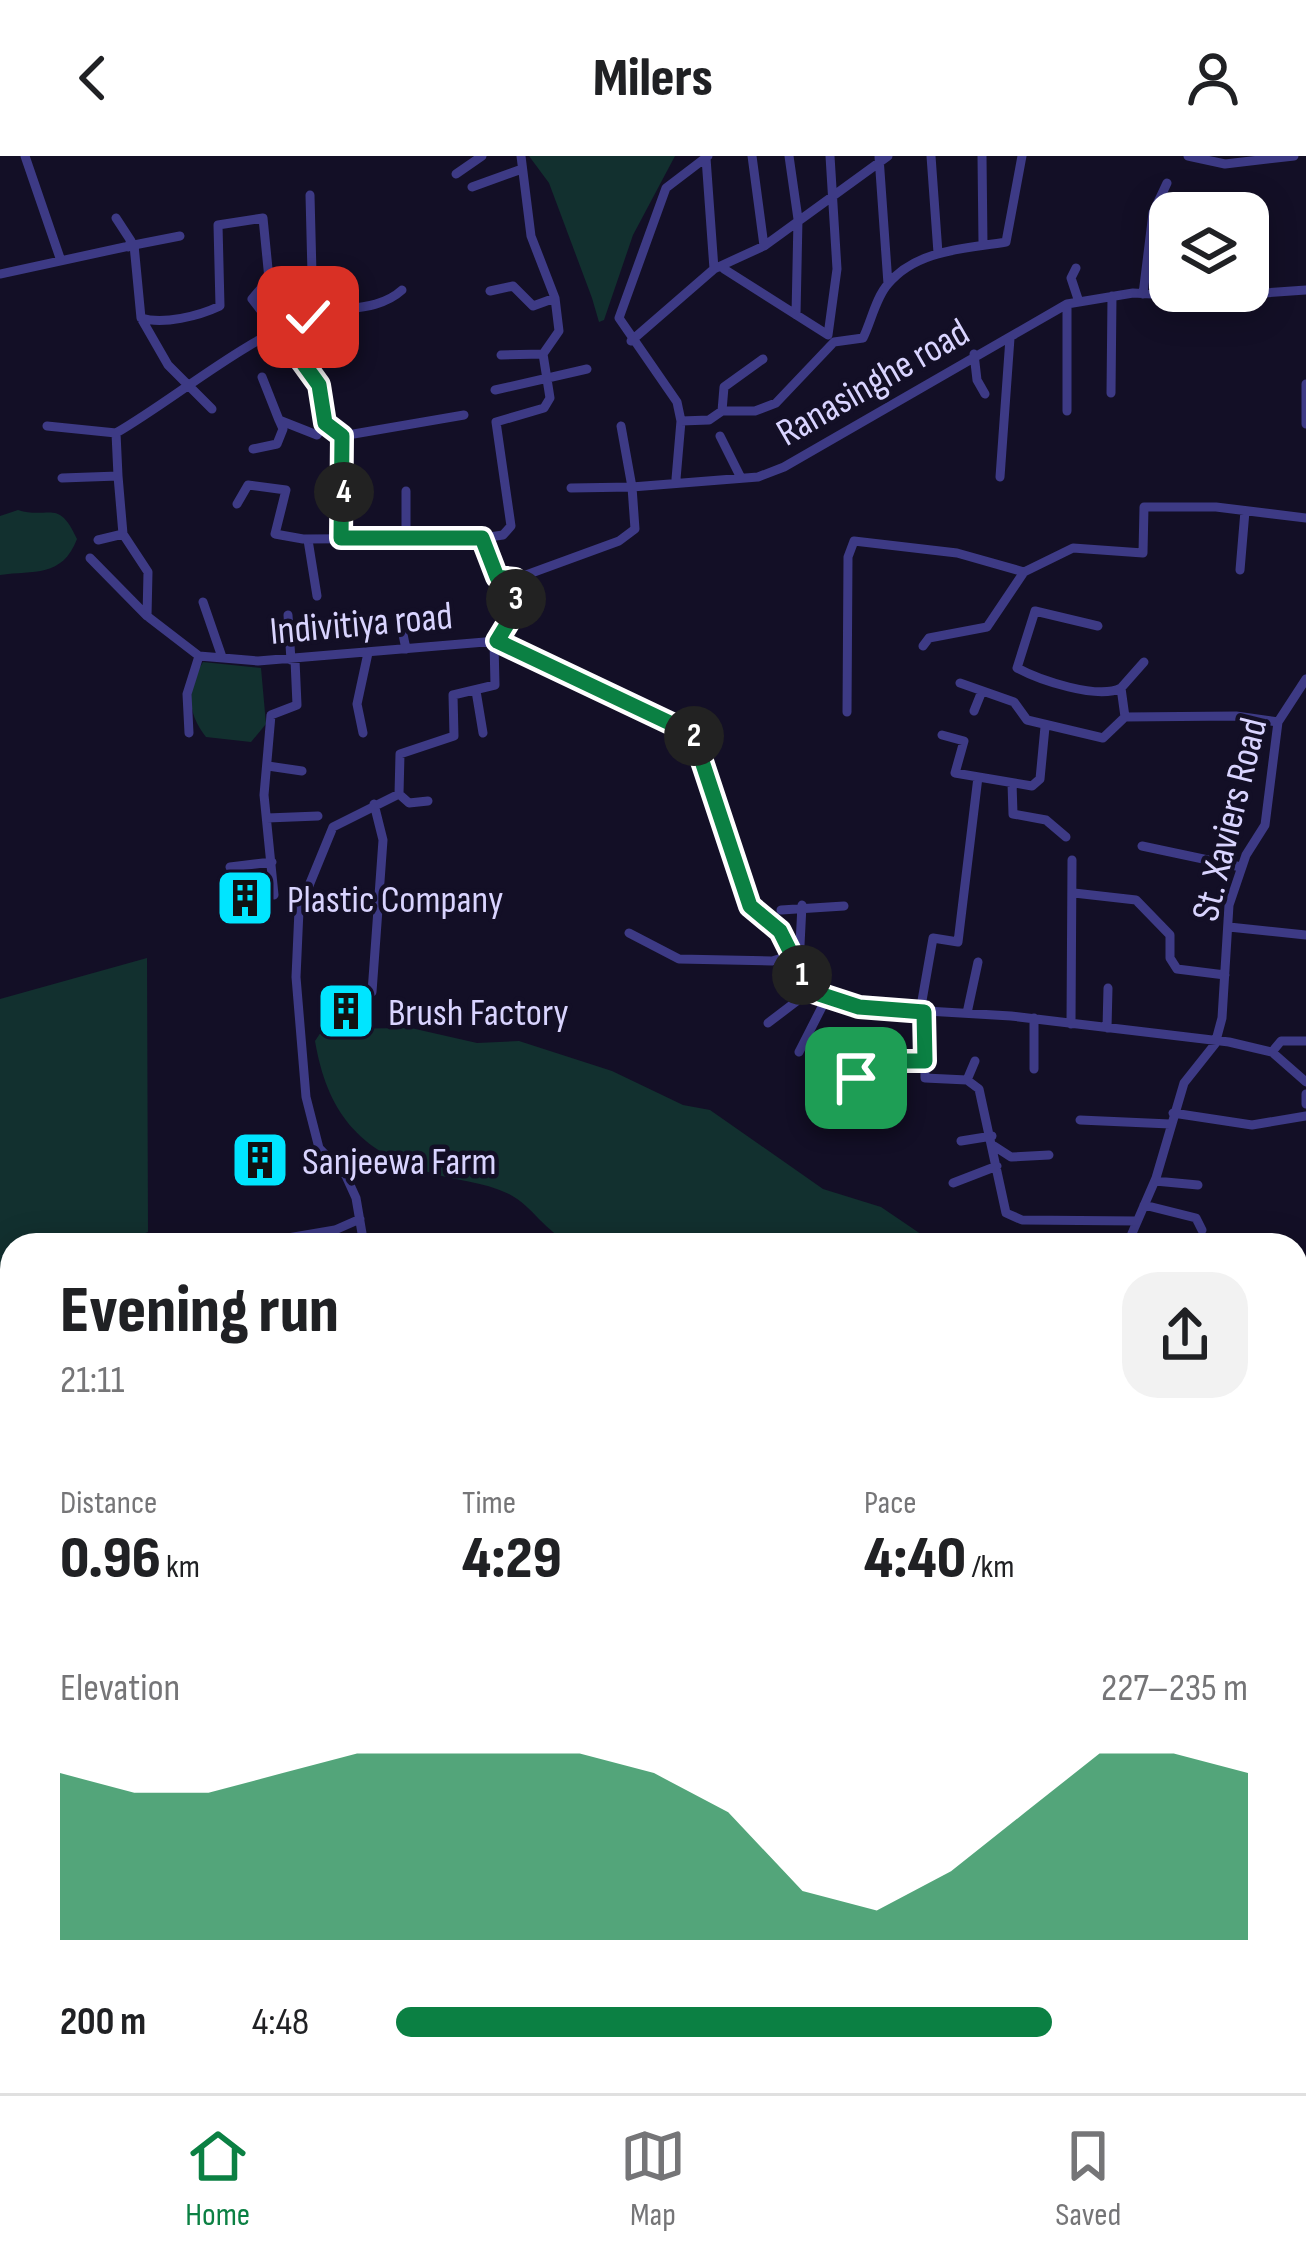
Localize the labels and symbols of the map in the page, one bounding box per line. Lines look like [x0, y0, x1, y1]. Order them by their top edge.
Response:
pin [257, 266, 359, 368]
street label: Ranasinghe road [769, 309, 978, 457]
pin: 4 [314, 462, 374, 522]
pin: 3 [486, 569, 546, 629]
street label: Indivitiya road [268, 593, 455, 656]
pin: 2 [664, 706, 724, 766]
street label: St. Xaviers Road [1183, 713, 1278, 926]
building icon: Plastic Company [214, 867, 276, 929]
place label: Plastic Company [287, 877, 503, 924]
pin: 1 [772, 945, 832, 1005]
building icon: Brush Factory [315, 980, 377, 1042]
place label: Brush Factory [388, 990, 569, 1037]
pin [805, 1027, 907, 1129]
building icon: Sanjeewa Farm [229, 1129, 291, 1191]
place label: Sanjeewa Farm [302, 1139, 497, 1186]

